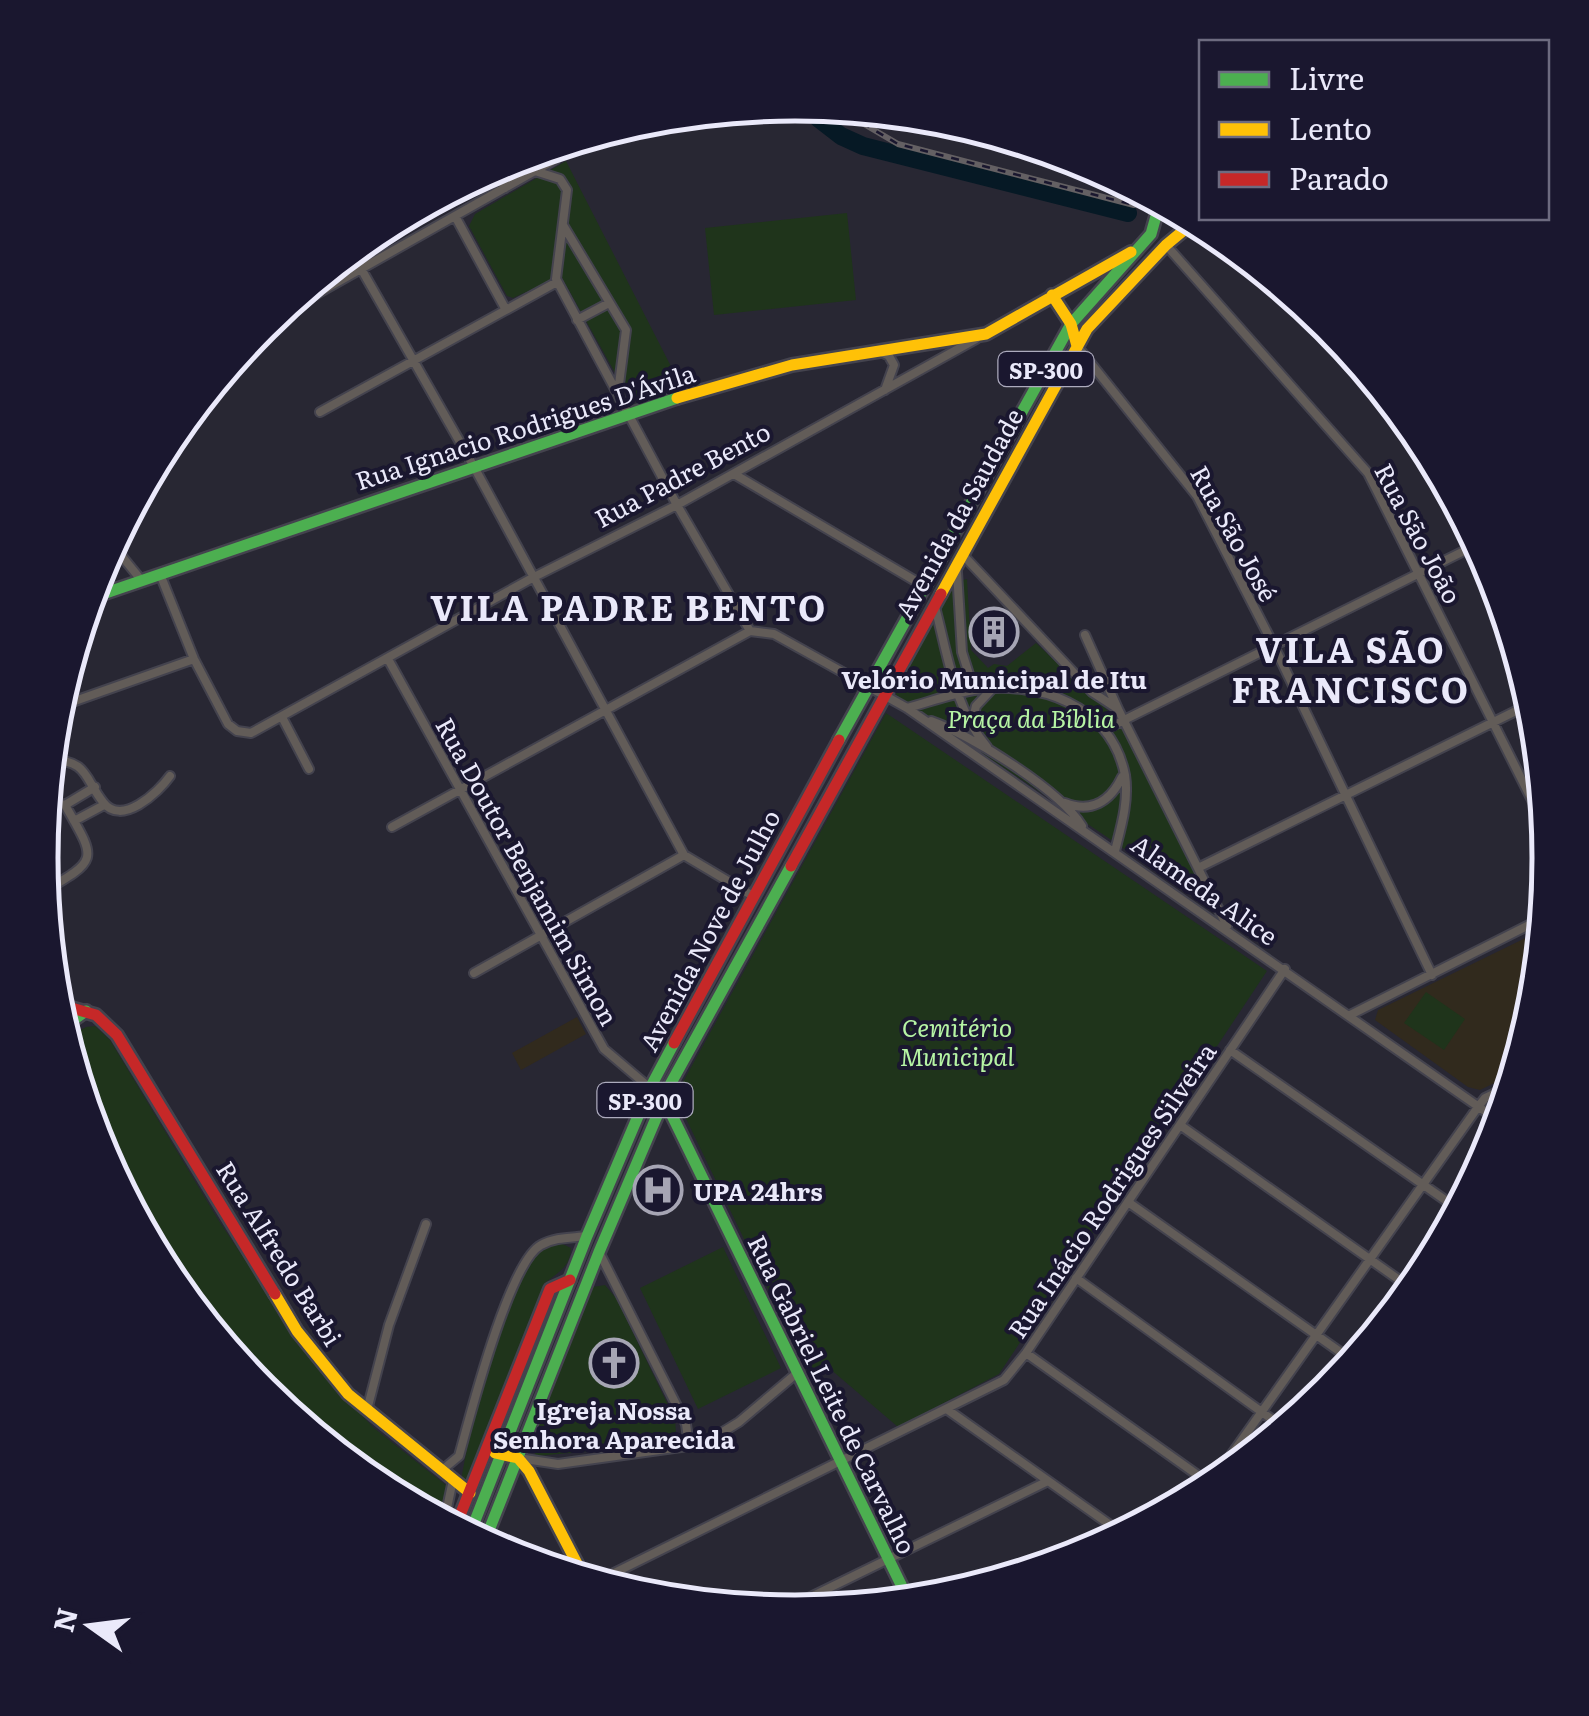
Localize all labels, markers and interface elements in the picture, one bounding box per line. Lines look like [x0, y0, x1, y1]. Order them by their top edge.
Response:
legend [1199, 40, 1549, 220]
text: Livre [1289, 55, 1364, 99]
text: Lento [1289, 105, 1372, 149]
text: Parado [1289, 155, 1389, 199]
road number: SP-300 [998, 352, 1094, 386]
street label: Rua Ignacio Rodrigues D'Ávila [350, 353, 700, 498]
street label: Avenida da Saudade [885, 401, 1031, 625]
street label: Rua Padre Bento [588, 412, 776, 536]
street label: Rua São João [1366, 456, 1472, 610]
street label: Rua São José [1182, 458, 1288, 608]
district label: VILA PADRE BENTO [430, 580, 828, 632]
building icon: Velório Municipal de Itu [968, 606, 1020, 658]
district label: VILA SÃO FRANCISCO [1232, 622, 1470, 714]
place label: Velório Municipal de Itu [841, 660, 1147, 697]
park label: Praça da Bíblia [947, 699, 1116, 736]
street label: Rua Doutor Benjamim Simon [428, 710, 628, 1032]
street label: Avenida Nove de Julho [629, 802, 789, 1058]
street label: Alameda Alice [1124, 825, 1286, 953]
park label: Cemitério Municipal [900, 1008, 1015, 1074]
street label: Rua Inácio Rodrigues Silveira [998, 1034, 1224, 1345]
road number: SP-300 [598, 1083, 692, 1117]
street label: Rua Alfredo Barbi [208, 1153, 352, 1353]
hospital icon: UPA 24hrs [632, 1164, 684, 1216]
place label: UPA 24hrs [693, 1172, 823, 1209]
street label: Rua Gabriel Leite de Carvalho [739, 1228, 927, 1560]
church icon: Igreja Nossa Senhora Aparecida [588, 1337, 640, 1389]
place label: Igreja Nossa Senhora Aparecida [493, 1391, 736, 1457]
north arrow [40, 1576, 140, 1676]
text: N [41, 1603, 87, 1636]

